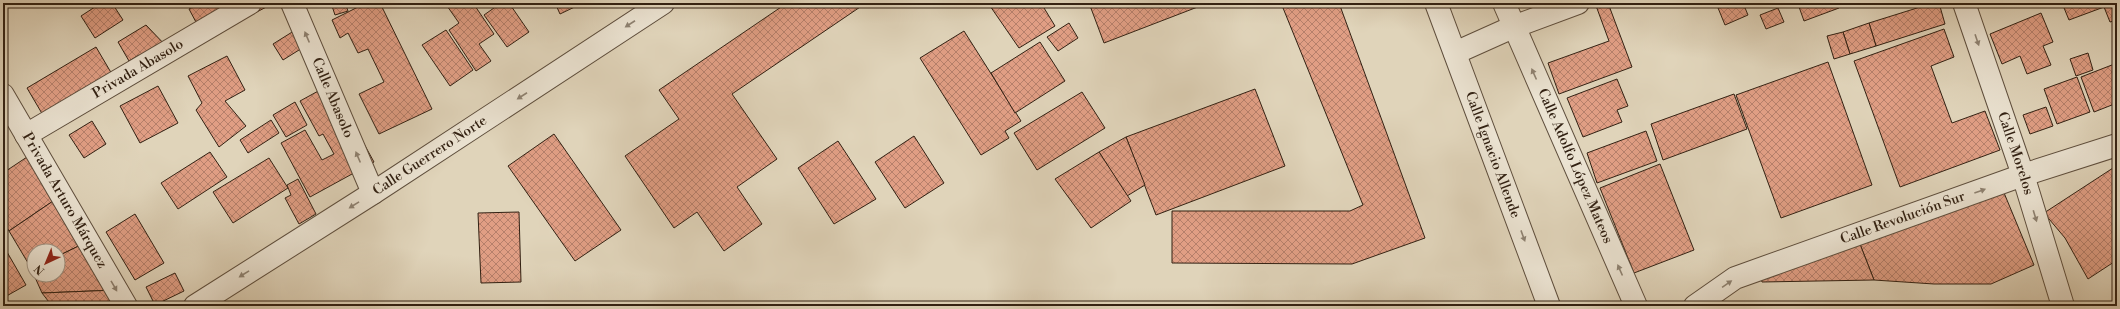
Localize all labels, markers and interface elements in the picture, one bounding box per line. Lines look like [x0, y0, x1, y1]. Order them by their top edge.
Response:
one-way arrow [625, 21, 636, 28]
one-way arrow [304, 32, 310, 43]
one-way arrow [1974, 34, 1980, 46]
street label: Privada Abasolo [89, 35, 187, 103]
street label: Calle Abasolo [307, 55, 357, 141]
one-way arrow [1531, 68, 1537, 80]
street label: Calle Adolfo López Mateos [1533, 86, 1617, 246]
street label: Calle Ignacio Allende [1461, 89, 1524, 221]
one-way arrow [516, 92, 528, 99]
street label: Calle Morelos [1993, 110, 2038, 197]
street label: Calle Guerrero Norte [369, 112, 491, 200]
street label: Privada Arturo Márquez [18, 129, 111, 272]
one-way arrow [355, 151, 361, 162]
street label: Calle Revolución Sur [1838, 187, 1968, 249]
one-way arrow [1974, 187, 1986, 193]
one-way arrow [349, 201, 359, 209]
one-way arrow [2032, 211, 2038, 223]
one-way arrow [1520, 231, 1526, 243]
north arrow [26, 243, 66, 283]
text: N [32, 261, 48, 278]
one-way arrow [1617, 264, 1623, 276]
one-way arrow [239, 271, 250, 278]
one-way arrow [111, 280, 118, 292]
one-way arrow [1721, 280, 1732, 288]

